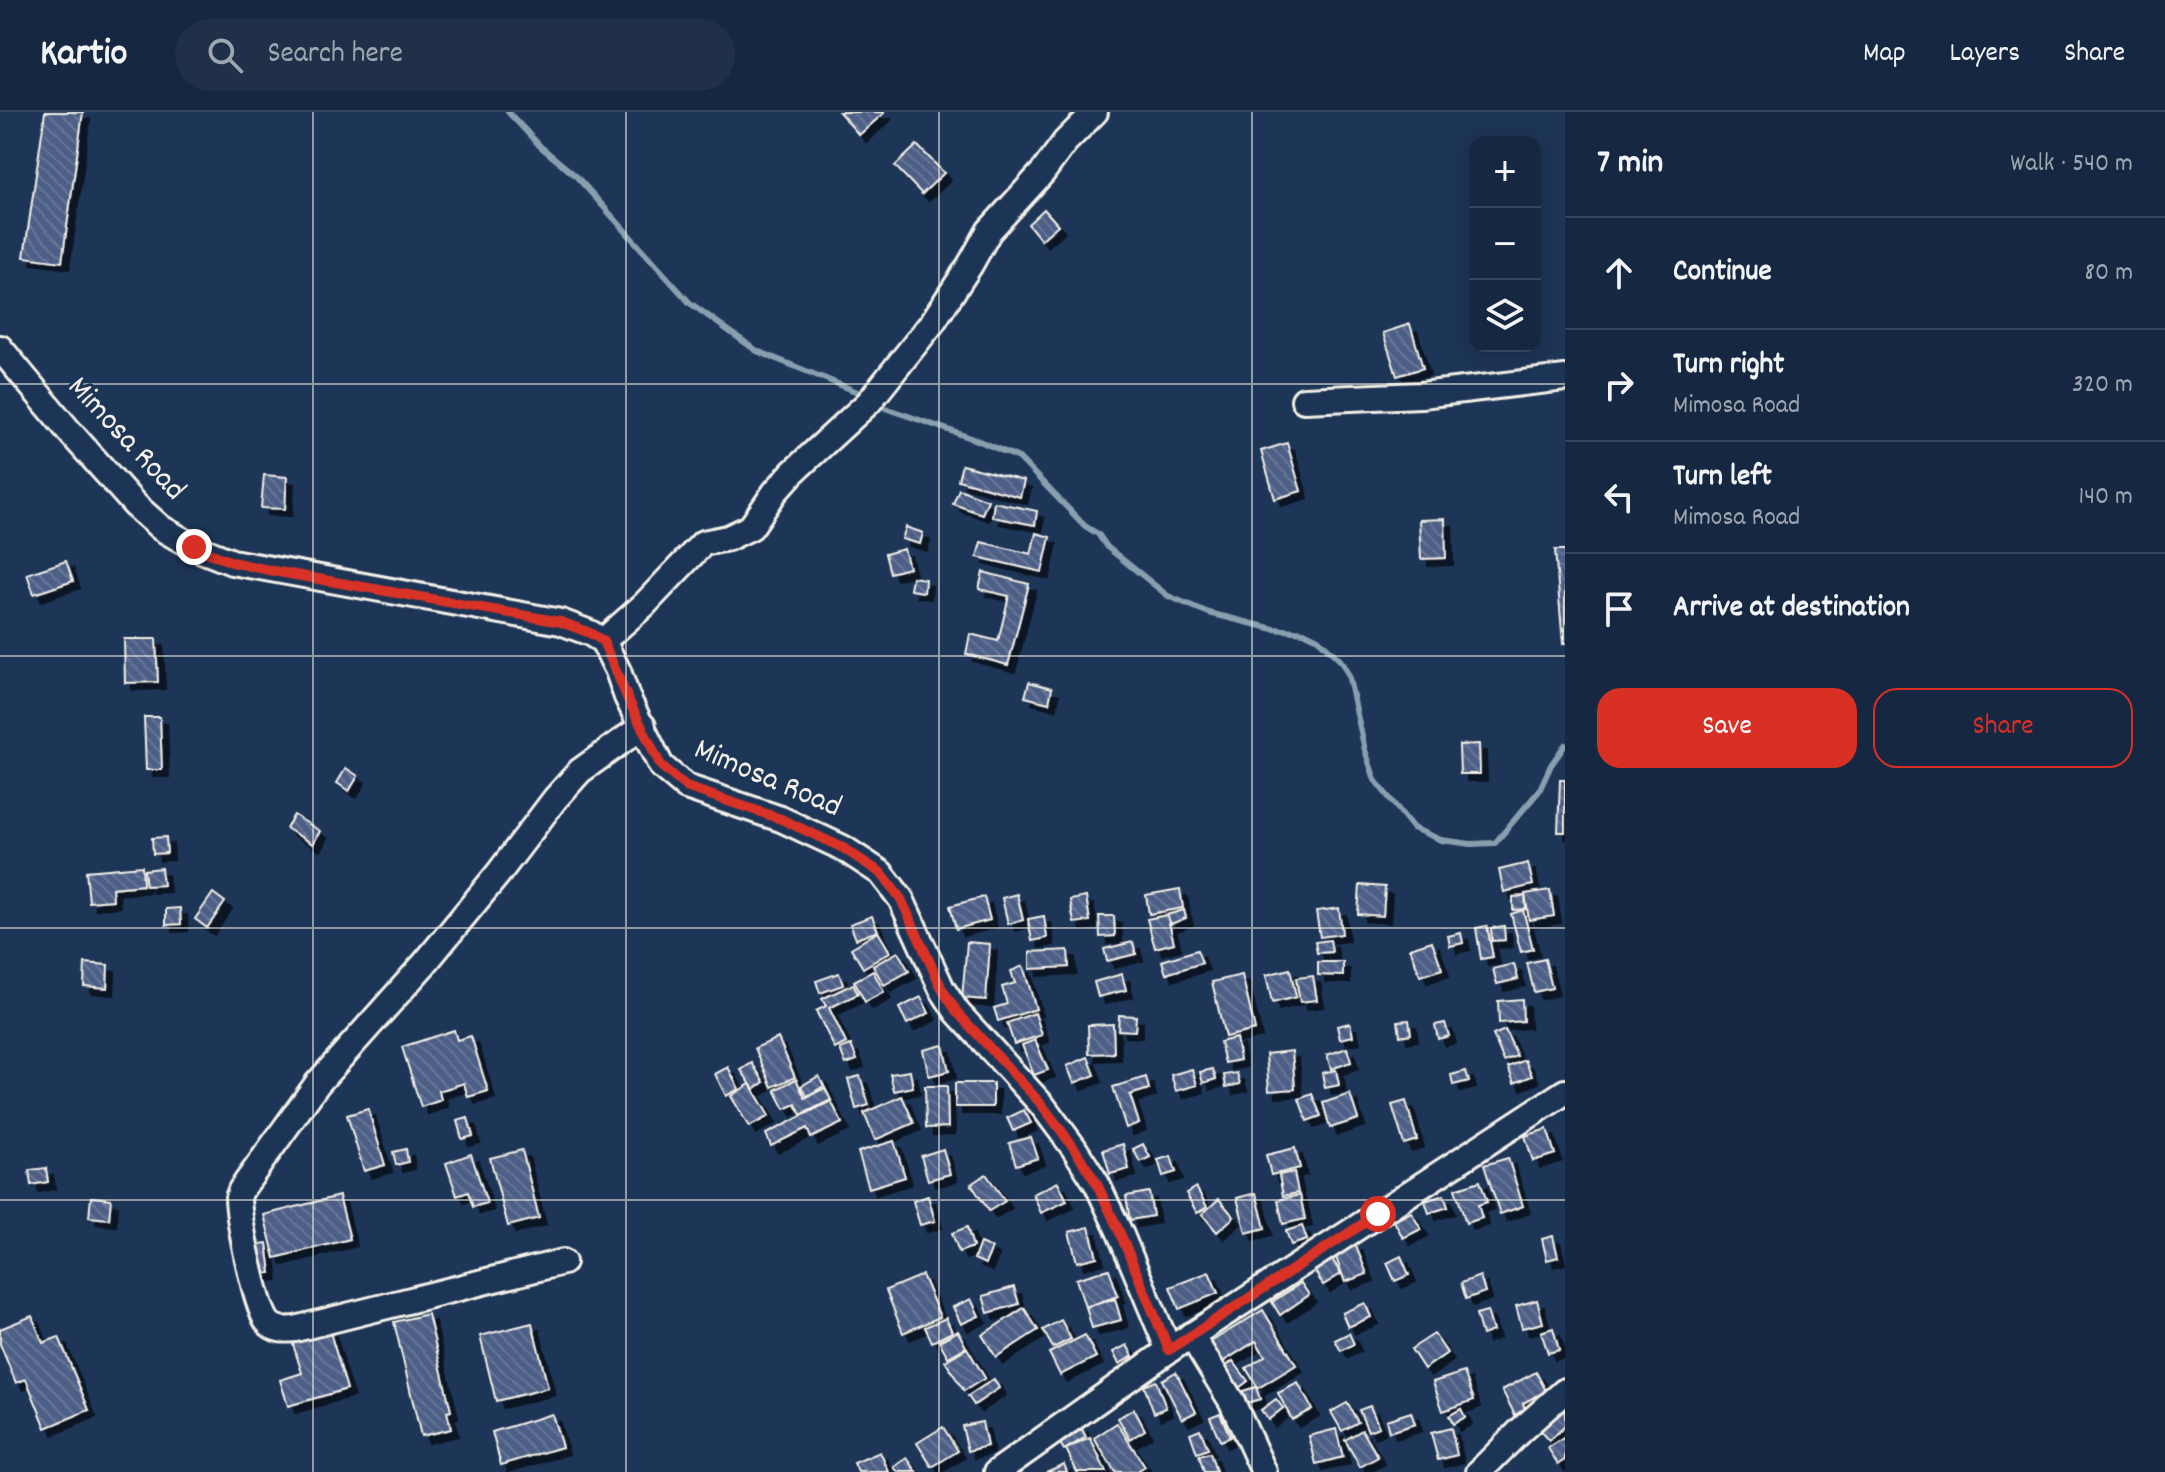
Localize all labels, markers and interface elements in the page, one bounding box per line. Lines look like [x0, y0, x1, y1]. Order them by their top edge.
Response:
search box [175, 19, 735, 91]
text: Kartio [40, 28, 127, 83]
icon: search [203, 33, 247, 77]
text: Search here [267, 34, 403, 77]
text: Map [1863, 35, 1906, 75]
text: Layers [1950, 35, 2020, 75]
text: Share [2064, 35, 2125, 75]
map controls [1469, 136, 1541, 352]
button: + [1469, 136, 1541, 208]
text: 7 min [1597, 140, 1663, 189]
text: Walk · 540 m [2010, 146, 2133, 183]
button: − [1469, 208, 1541, 280]
icon: ahead [1597, 251, 1641, 295]
text: Continue [1673, 252, 1772, 295]
text: 80 m [2085, 255, 2133, 292]
button: layers [1469, 280, 1541, 352]
text: Turn right [1673, 345, 1784, 388]
icon: right [1597, 363, 1641, 407]
street label: Mimosa Road [55, 367, 195, 513]
text: 320 m [2072, 367, 2133, 404]
text: Mimosa Road [1673, 388, 1800, 425]
text: Turn left [1673, 457, 1772, 500]
icon: left [1597, 475, 1641, 519]
text: 140 m [2079, 479, 2133, 516]
text: Mimosa Road [1673, 500, 1800, 537]
route end [176, 529, 212, 565]
icon: arrive [1597, 587, 1641, 631]
text: Arrive at destination [1673, 588, 1910, 631]
button: Save [1597, 688, 1857, 768]
button: Share [1873, 688, 2133, 768]
street label: Mimosa Road [686, 728, 848, 832]
route start [1360, 1196, 1396, 1232]

